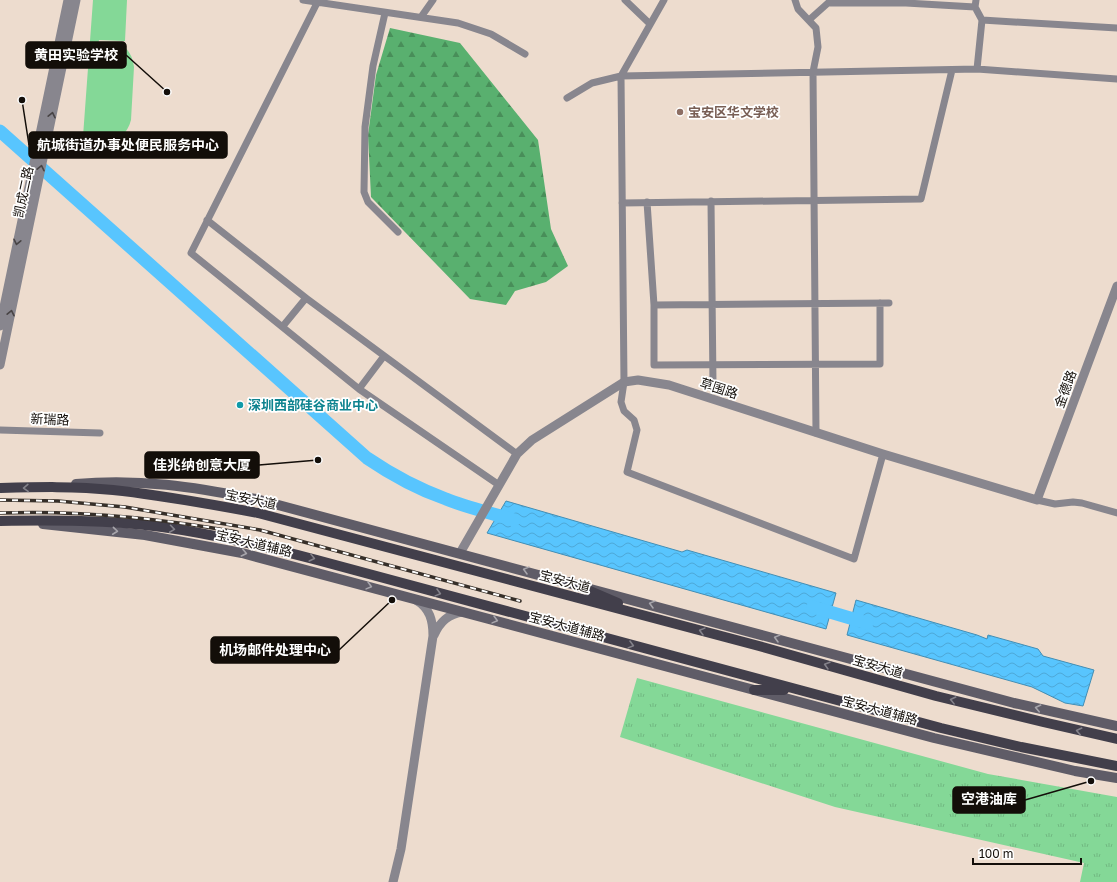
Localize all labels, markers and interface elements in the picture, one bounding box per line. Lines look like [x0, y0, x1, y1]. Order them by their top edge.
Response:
callout: 黄田实验学校 [26, 42, 126, 68]
text: 黄田实验学校 [34, 46, 118, 63]
place label: 宝安区华文学校 [688, 104, 779, 120]
marker: 宝安区华文学校 [675, 107, 685, 117]
one-way arrow [47, 112, 55, 118]
callout: 航城街道办事处便民服务中心 [29, 132, 227, 158]
text: 航城街道办事处便民服务中心 [37, 136, 219, 153]
street label: 凯成二路 [10, 165, 36, 219]
one-way arrow [36, 165, 44, 171]
one-way arrow [14, 239, 22, 245]
one-way arrow [6, 310, 14, 316]
street label: 金德路 [1051, 368, 1079, 410]
street label: 草围路 [698, 374, 740, 402]
place label: 深圳西部硅谷商业中心 [248, 397, 378, 413]
marker: 深圳西部硅谷商业中心 [235, 400, 245, 410]
street label: 新瑞路 [30, 410, 70, 428]
callout: 佳兆纳创意大厦 [145, 452, 259, 478]
text: 佳兆纳创意大厦 [153, 456, 251, 473]
one-way arrow [23, 483, 29, 492]
street label: 宝安大道 [224, 486, 278, 512]
one-way arrow [168, 524, 175, 533]
one-way arrow [112, 526, 119, 535]
street label: 宝安大道辅路 [214, 526, 294, 560]
one-way arrow [240, 549, 247, 557]
one-way arrow [309, 554, 316, 562]
one-way arrow [523, 567, 529, 575]
street label: 宝安大道 [538, 567, 592, 595]
one-way arrow [365, 581, 372, 590]
one-way arrow [435, 588, 441, 596]
one-way arrow [649, 600, 656, 609]
street label: 宝安大道辅路 [527, 608, 607, 644]
one-way arrow [491, 615, 498, 624]
one-way arrow [699, 627, 705, 635]
one-way arrow [774, 634, 781, 643]
callout: 机场邮件处理中心 [211, 637, 339, 663]
one-way arrow [628, 640, 634, 648]
text: 机场邮件处理中心 [219, 641, 331, 658]
street label: 宝安大道 [851, 651, 905, 681]
one-way arrow [824, 661, 831, 670]
street label: 宝安大道辅路 [840, 692, 920, 728]
one-way arrow [949, 696, 956, 705]
one-way arrow [1035, 705, 1041, 713]
one-way arrow [1076, 727, 1082, 735]
callout: 空港油库 [953, 787, 1025, 813]
text: 空港油库 [961, 790, 1017, 807]
scale bar [973, 840, 1081, 866]
text: 100 m [979, 846, 1013, 861]

